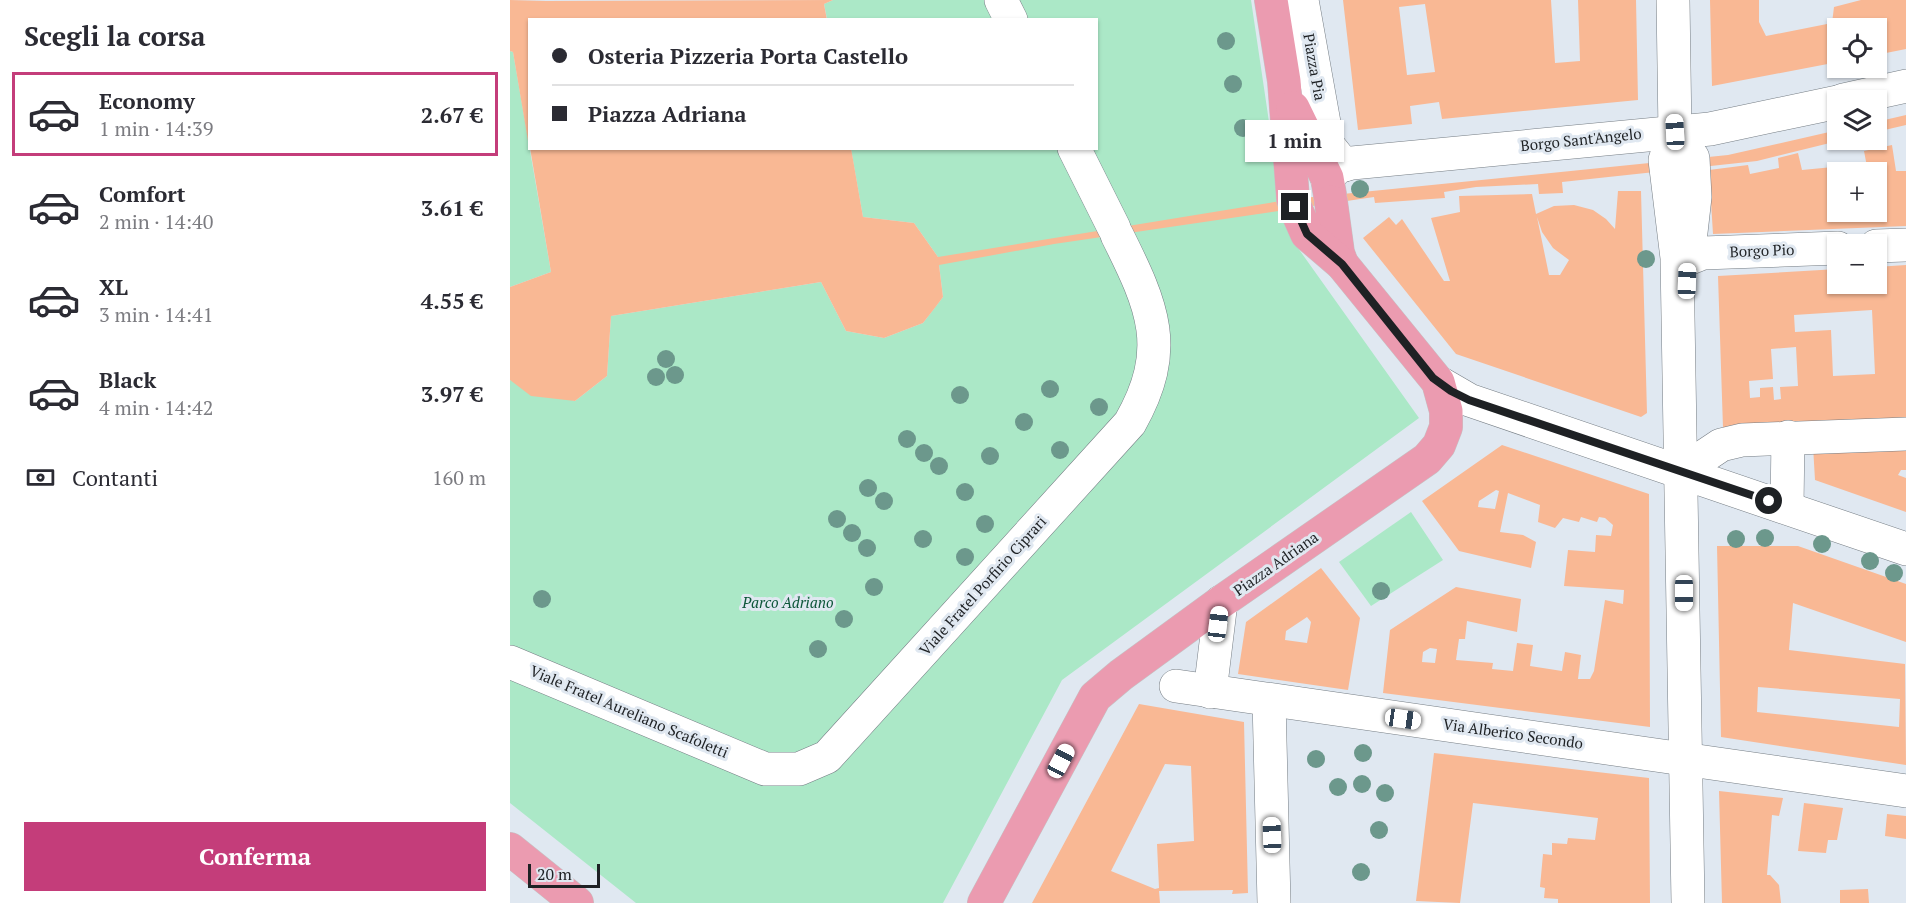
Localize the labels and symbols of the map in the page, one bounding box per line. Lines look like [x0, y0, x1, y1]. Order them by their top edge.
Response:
street label: Piazza Pia [1299, 32, 1331, 102]
car [1665, 114, 1685, 150]
callout: 1 min [1246, 120, 1344, 162]
street label: Borgo Sant'Angelo [1519, 123, 1642, 155]
route end [1281, 193, 1308, 220]
street label: Borgo Pio [1729, 239, 1795, 261]
car [1677, 263, 1697, 299]
route start [1755, 487, 1782, 514]
street label: Viale Fratel Porfirio Ciprari [914, 511, 1050, 659]
street label: Piazza Adriana [1229, 526, 1322, 600]
car [1675, 575, 1693, 611]
park label: Parco Adriano [741, 592, 834, 612]
car [1207, 605, 1229, 643]
street label: Viale Fratel Aureliano Scafoletti [527, 660, 732, 762]
car [1384, 708, 1422, 730]
street label: Via Alberico Secondo [1442, 713, 1584, 753]
car [1045, 741, 1077, 781]
car [1262, 817, 1282, 853]
scale bar [528, 861, 600, 888]

